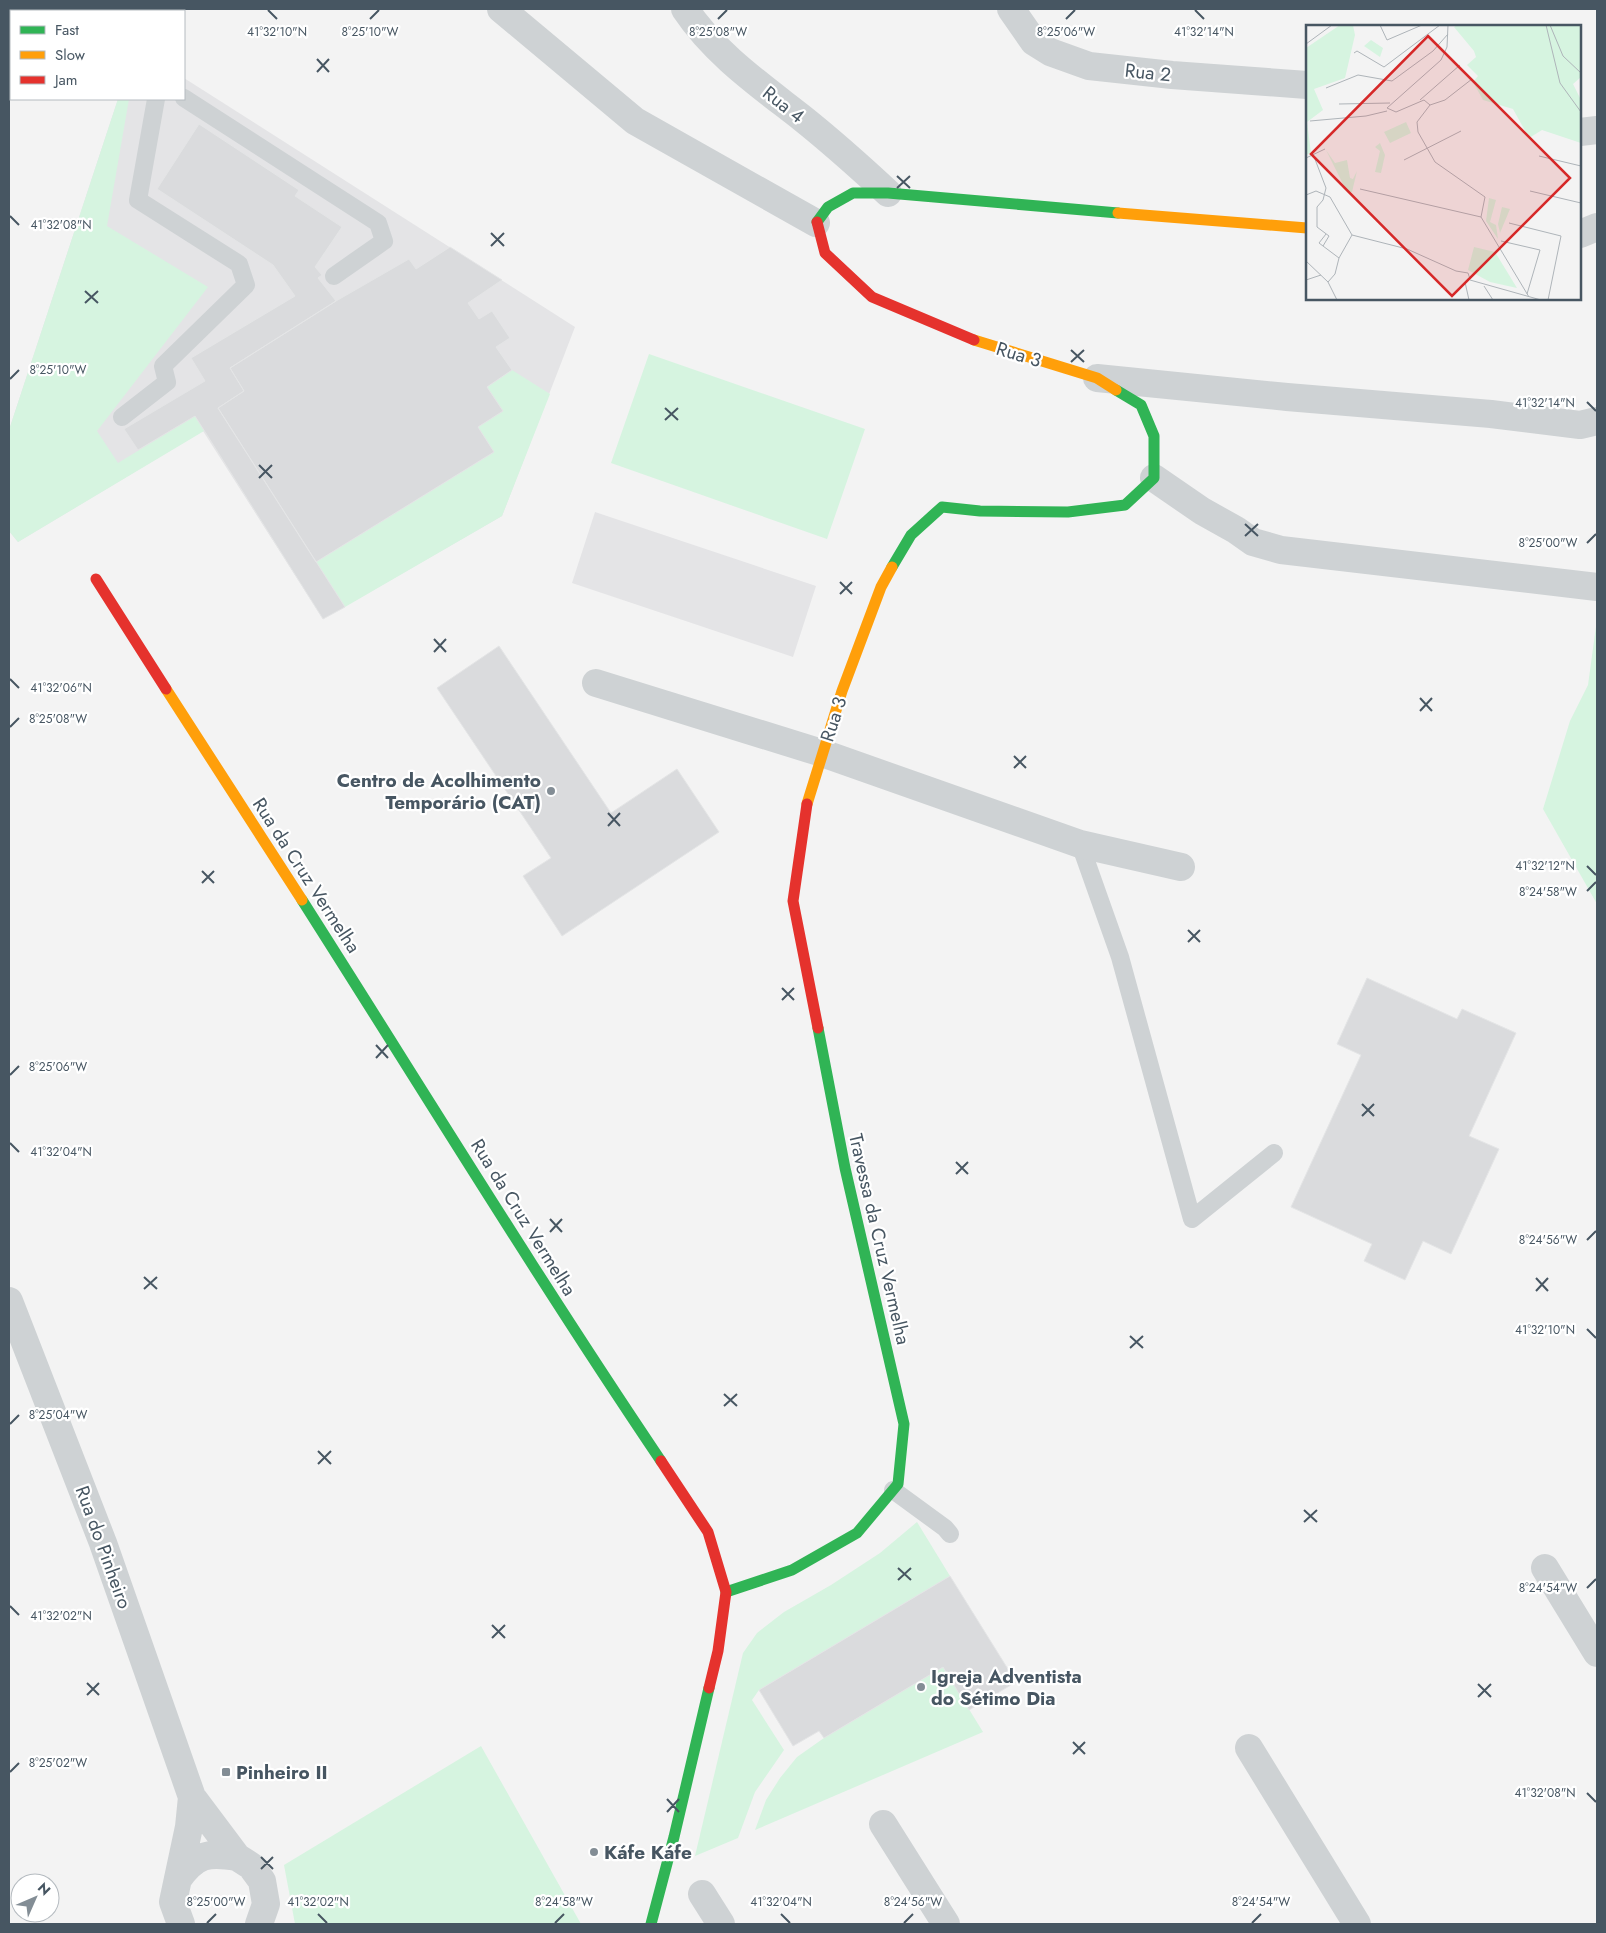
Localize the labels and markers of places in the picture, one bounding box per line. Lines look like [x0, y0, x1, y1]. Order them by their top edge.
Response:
place label: Centro de Acolhimento Temporário (CAT) [337, 767, 541, 816]
marker: Centro de Acolhimento Temporário (CAT) [545, 785, 557, 797]
place label: Igreja Adventista do Sétimo Dia [931, 1663, 1082, 1712]
marker: Igreja Adventista do Sétimo Dia [915, 1681, 927, 1693]
place label: Pinheiro II [236, 1759, 328, 1786]
marker: Pinheiro II [220, 1766, 232, 1778]
place label: Káfe Káfe [604, 1839, 692, 1866]
marker: Káfe Káfe [588, 1846, 600, 1858]

